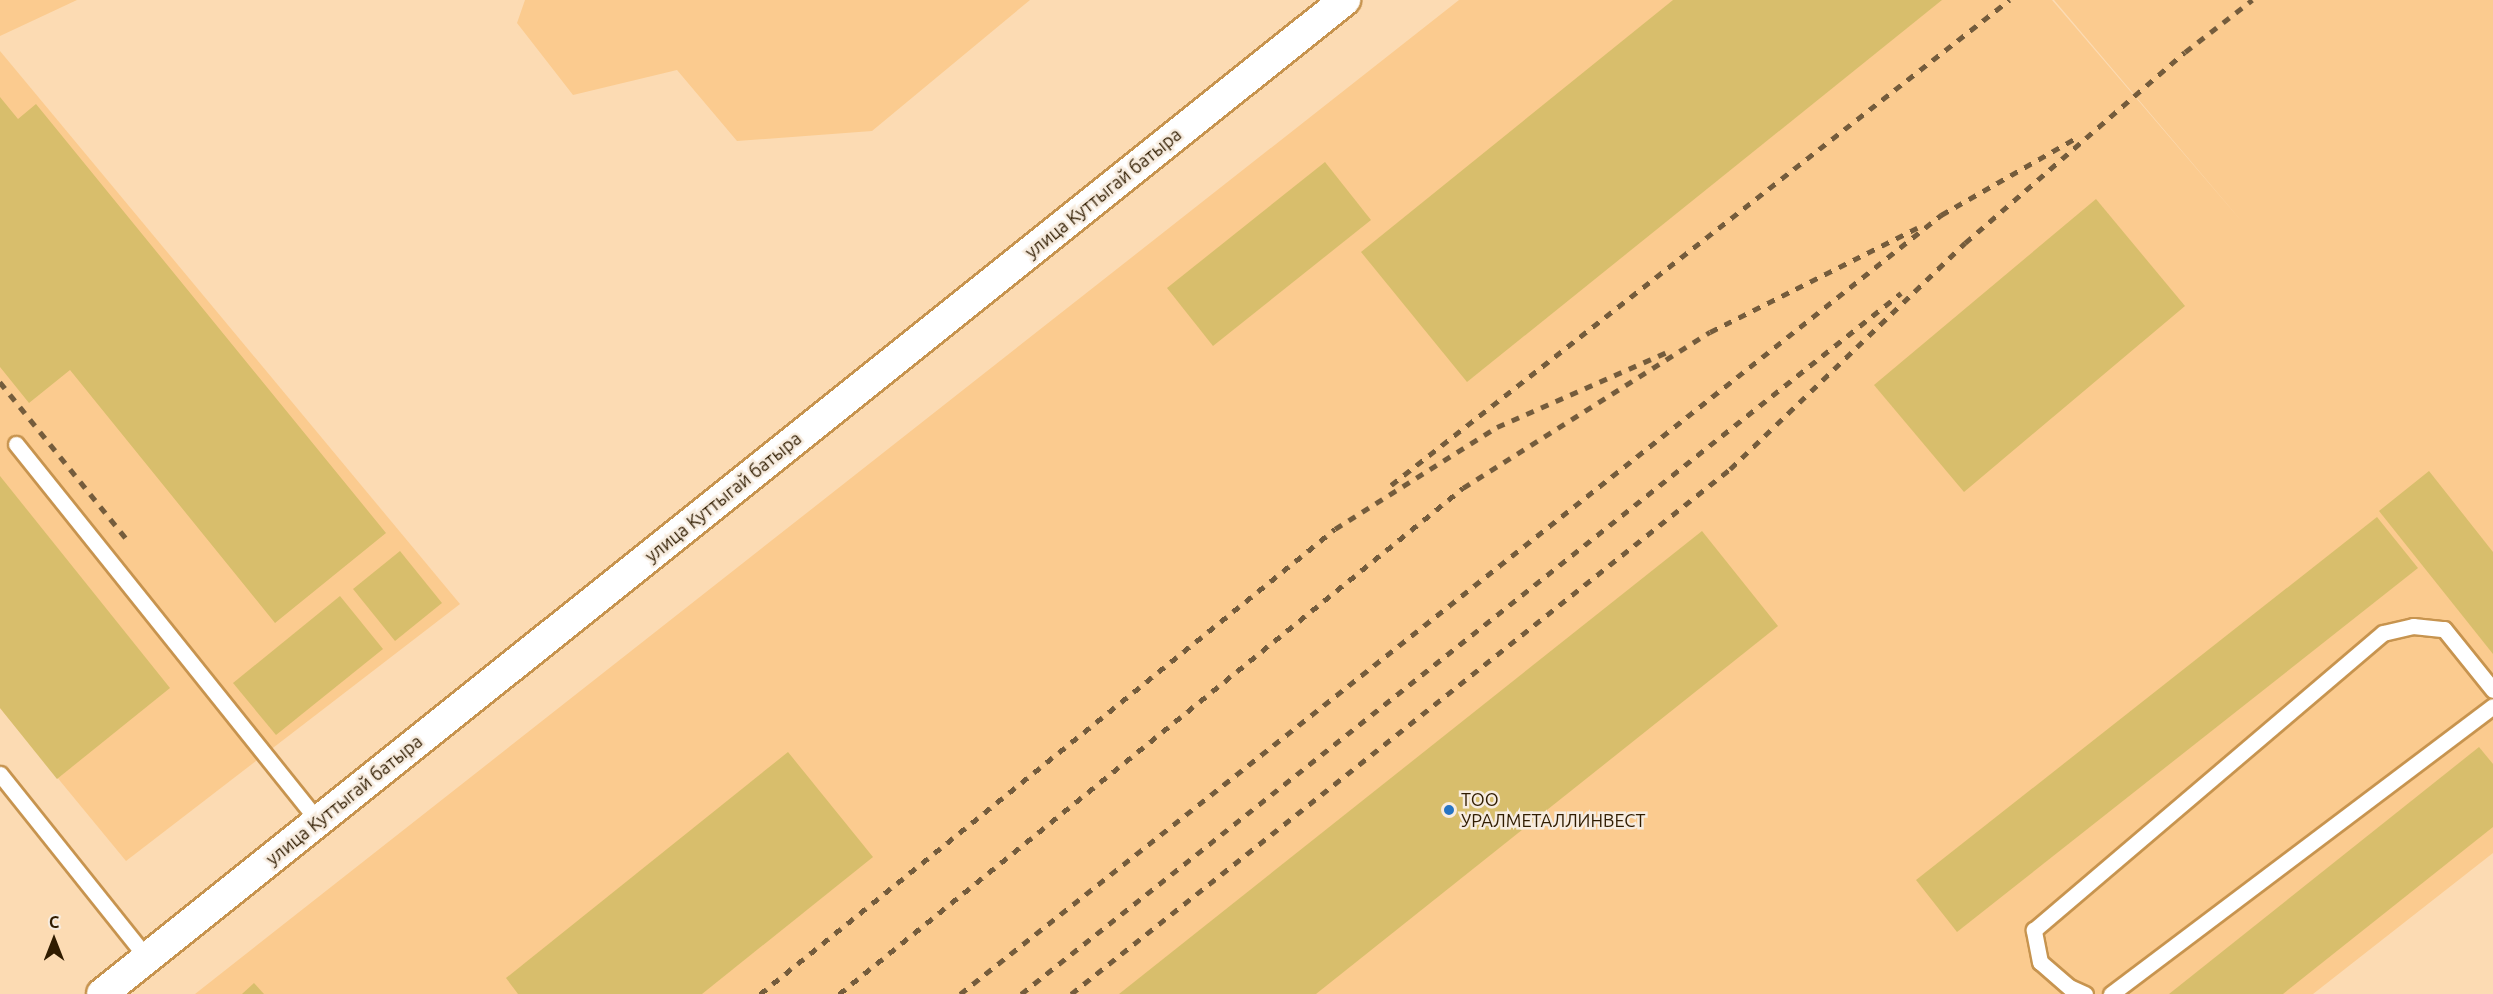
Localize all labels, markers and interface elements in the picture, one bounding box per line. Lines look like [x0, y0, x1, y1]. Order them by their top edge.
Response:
street label: улица Куттыгай батыра [1021, 123, 1185, 263]
street label: улица Куттыгай батыра [641, 427, 805, 567]
street label: улица Куттыгай батыра [262, 730, 426, 870]
place label: ТОО УРАЛМЕТАЛЛИНВЕСТ [1461, 789, 1646, 832]
marker: ТОО УРАЛМЕТАЛЛИНВЕСТ [1442, 803, 1456, 817]
north arrow [24, 910, 84, 970]
text: С [49, 913, 59, 931]

